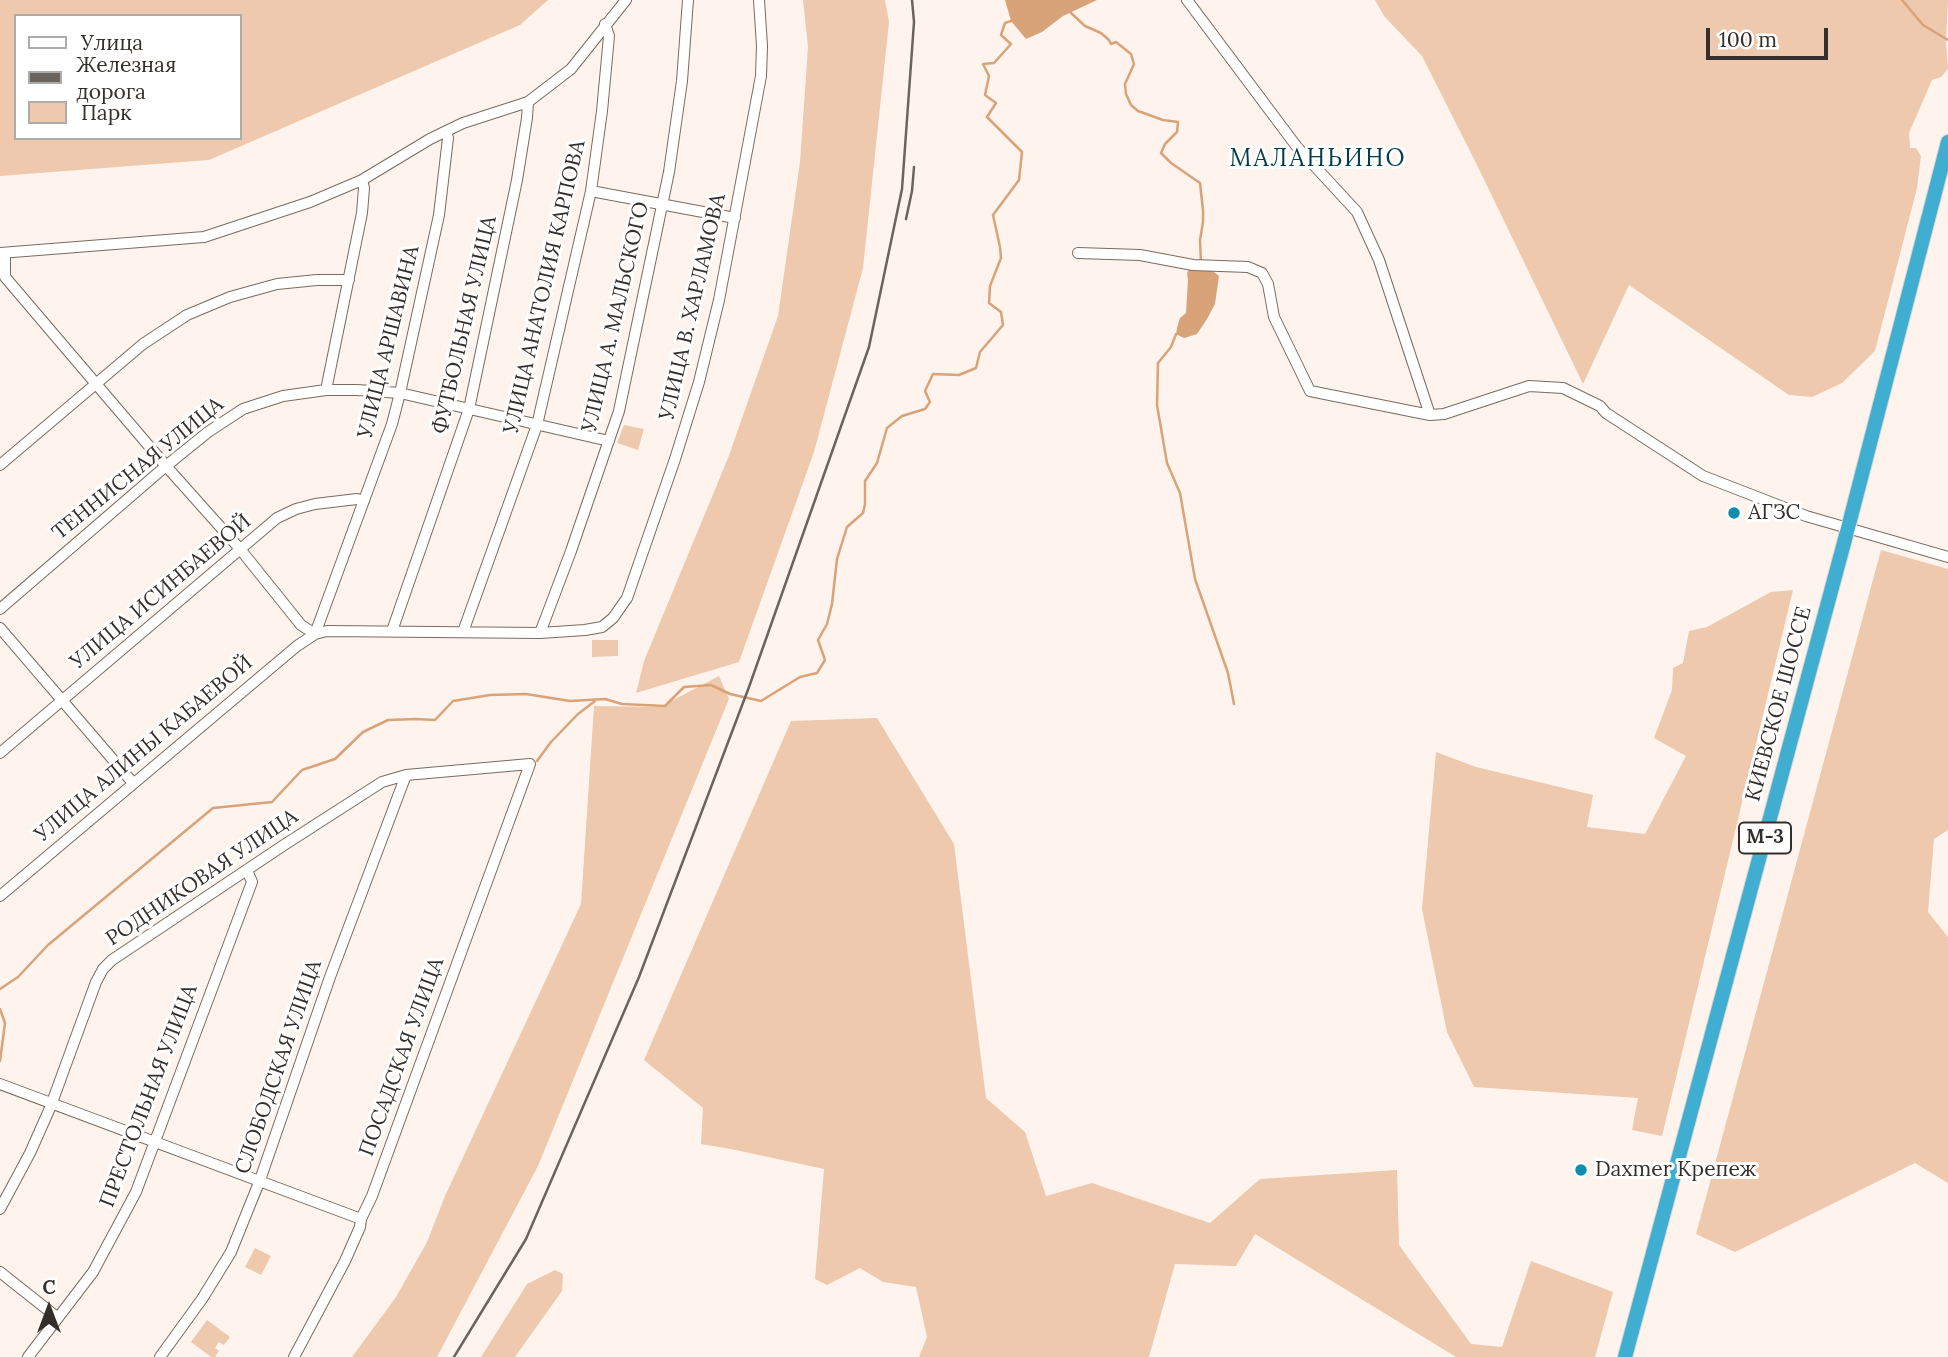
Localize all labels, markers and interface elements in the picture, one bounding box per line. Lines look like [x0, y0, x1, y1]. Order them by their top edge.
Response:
legend [14, 14, 242, 140]
scale bar [1710, 14, 1832, 58]
text: 100 m [1719, 26, 1777, 53]
text: Улица [81, 29, 143, 56]
text: Железная дорога [76, 51, 176, 105]
text: Парк [81, 99, 131, 126]
street label: УЛИЦА АНАТОЛИЯ КАРПОВА [499, 138, 591, 436]
district label: МАЛАНЬИНО [1231, 145, 1405, 173]
street label: УЛИЦА В. ХАРЛАМОВА [655, 191, 731, 423]
street label: УЛИЦА А. МАЛЬСКОГО [577, 199, 655, 435]
street label: ФУТБОЛЬНАЯ УЛИЦА [428, 214, 502, 436]
street label: УЛИЦА АРШАВИНА [353, 243, 425, 441]
street label: ТЕННИСНАЯ УЛИЦА [47, 392, 229, 546]
place label: АГЗС [1748, 500, 1800, 526]
marker: АГЗС [1726, 505, 1742, 521]
street label: УЛИЦА ИСИНБАЕВОЙ [66, 509, 256, 675]
street label: КИЕВСКОЕ ШОССЕ [1741, 604, 1817, 804]
street label: УЛИЦА АЛИНЫ КАБАЕВОЙ [30, 650, 258, 848]
street label: РОДНИКОВАЯ УЛИЦА [101, 804, 303, 952]
road number: М-3 [1739, 822, 1791, 853]
street label: ПОСАДСКАЯ УЛИЦА [354, 954, 450, 1160]
street label: СЛОБОДСКАЯ УЛИЦА [231, 957, 327, 1177]
street label: ПРЕСТОЛЬНАЯ УЛИЦА [95, 981, 203, 1211]
place label: Daxmer Крепеж [1595, 1157, 1756, 1183]
marker: Daxmer Крепеж [1573, 1162, 1589, 1178]
north arrow [14, 1273, 84, 1343]
text: С [42, 1275, 56, 1299]

